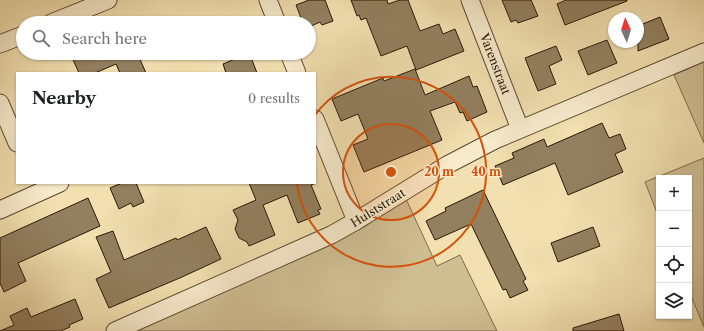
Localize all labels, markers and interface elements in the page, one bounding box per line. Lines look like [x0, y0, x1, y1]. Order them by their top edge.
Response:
north arrow [608, 12, 644, 48]
search box [16, 16, 316, 60]
icon: search [30, 27, 52, 49]
text: Search here [62, 29, 147, 48]
street label: Varenstraat [477, 30, 514, 97]
text: Nearby [32, 88, 96, 108]
text: 0 results [248, 90, 300, 106]
text: 20 m [424, 164, 454, 179]
text: 40 m [471, 164, 501, 179]
centre of rings [384, 165, 398, 179]
map controls [656, 175, 692, 319]
button: + [656, 175, 692, 211]
street label: Hulststraat [348, 184, 409, 230]
button: − [656, 211, 692, 247]
button: locate [656, 247, 692, 283]
button: layers [656, 283, 692, 319]

